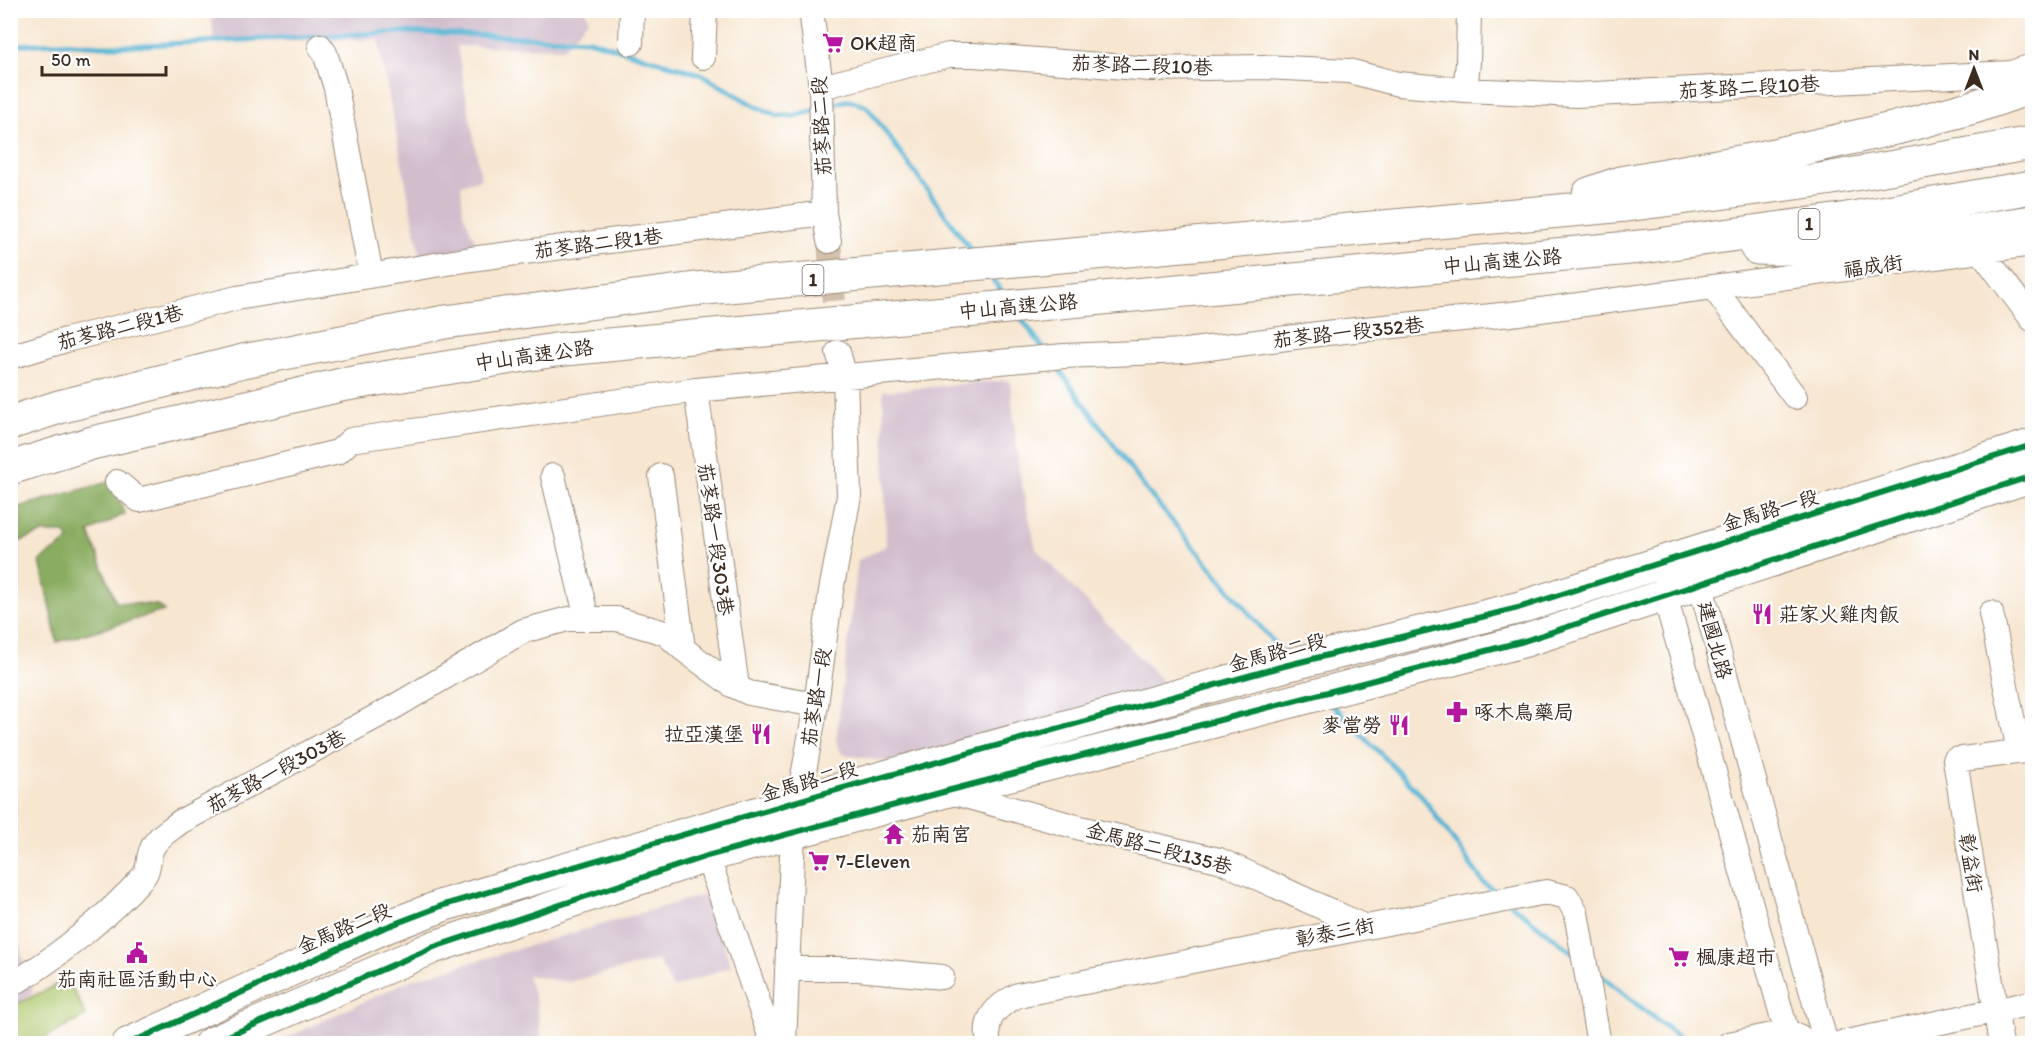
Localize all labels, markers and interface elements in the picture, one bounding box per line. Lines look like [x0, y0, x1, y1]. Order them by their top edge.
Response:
supermarket icon: OK超商 [821, 31, 845, 55]
place label: OK超商 [850, 31, 917, 55]
scale bar [42, 39, 166, 77]
north arrow [1944, 39, 2004, 99]
text: N [1969, 45, 1979, 64]
text: 50 m [51, 49, 91, 71]
street label: 茄苳路二段10巷 [1071, 51, 1214, 79]
street label: 茄苳路二段10巷 [1678, 71, 1821, 103]
street label: 茄苳路二段 [806, 75, 836, 177]
road number: 1 [1798, 209, 1820, 239]
street label: 茄苳路二段1巷 [532, 223, 665, 263]
street label: 中山高速公路 [1441, 244, 1564, 278]
street label: 福成街 [1842, 250, 1904, 282]
road number: 1 [802, 265, 824, 295]
street label: 中山高速公路 [957, 289, 1080, 323]
street label: 茄苳路二段1巷 [54, 299, 187, 354]
street label: 茄苳路一段352巷 [1271, 312, 1426, 352]
street label: 中山高速公路 [473, 335, 596, 375]
street label: 茄苳路一段303巷 [693, 461, 739, 618]
street label: 金馬路一段 [1719, 484, 1821, 536]
street label: 建國北路 [1693, 598, 1737, 683]
restaurant icon: 莊家火雞肉飯 [1750, 602, 1774, 626]
place label: 莊家火雞肉飯 [1779, 602, 1899, 626]
street label: 金馬路二段 [1226, 627, 1328, 677]
street label: 茄苳路一段 [796, 646, 836, 748]
pharmacy icon: 啄木鳥藥局 [1445, 700, 1469, 724]
place label: 啄木鳥藥局 [1474, 700, 1574, 724]
place label: 麥當勞 [1322, 713, 1382, 737]
restaurant icon: 麥當勞 [1387, 713, 1411, 737]
place label: 拉亞漢堡 [664, 722, 744, 746]
restaurant icon: 拉亞漢堡 [749, 722, 773, 746]
street label: 茄苳路一段303巷 [202, 724, 351, 818]
street label: 金馬路二段 [758, 756, 860, 806]
street label: 金馬路二段135巷 [1083, 817, 1236, 879]
temple icon: 茄南宮 [882, 822, 906, 846]
place label: 茄南宮 [911, 822, 971, 846]
street label: 彰益街 [1954, 831, 1988, 895]
supermarket icon: 7-Eleven [807, 849, 831, 873]
place label: 7-Eleven [836, 849, 910, 873]
street label: 金馬路二段 [293, 897, 395, 959]
street label: 彰泰三街 [1293, 913, 1377, 951]
public building icon: 茄南社區活動中心 [125, 941, 149, 965]
supermarket icon: 楓康超市 [1667, 945, 1691, 969]
place label: 楓康超市 [1696, 945, 1776, 969]
place label: 茄南社區活動中心 [57, 967, 217, 991]

